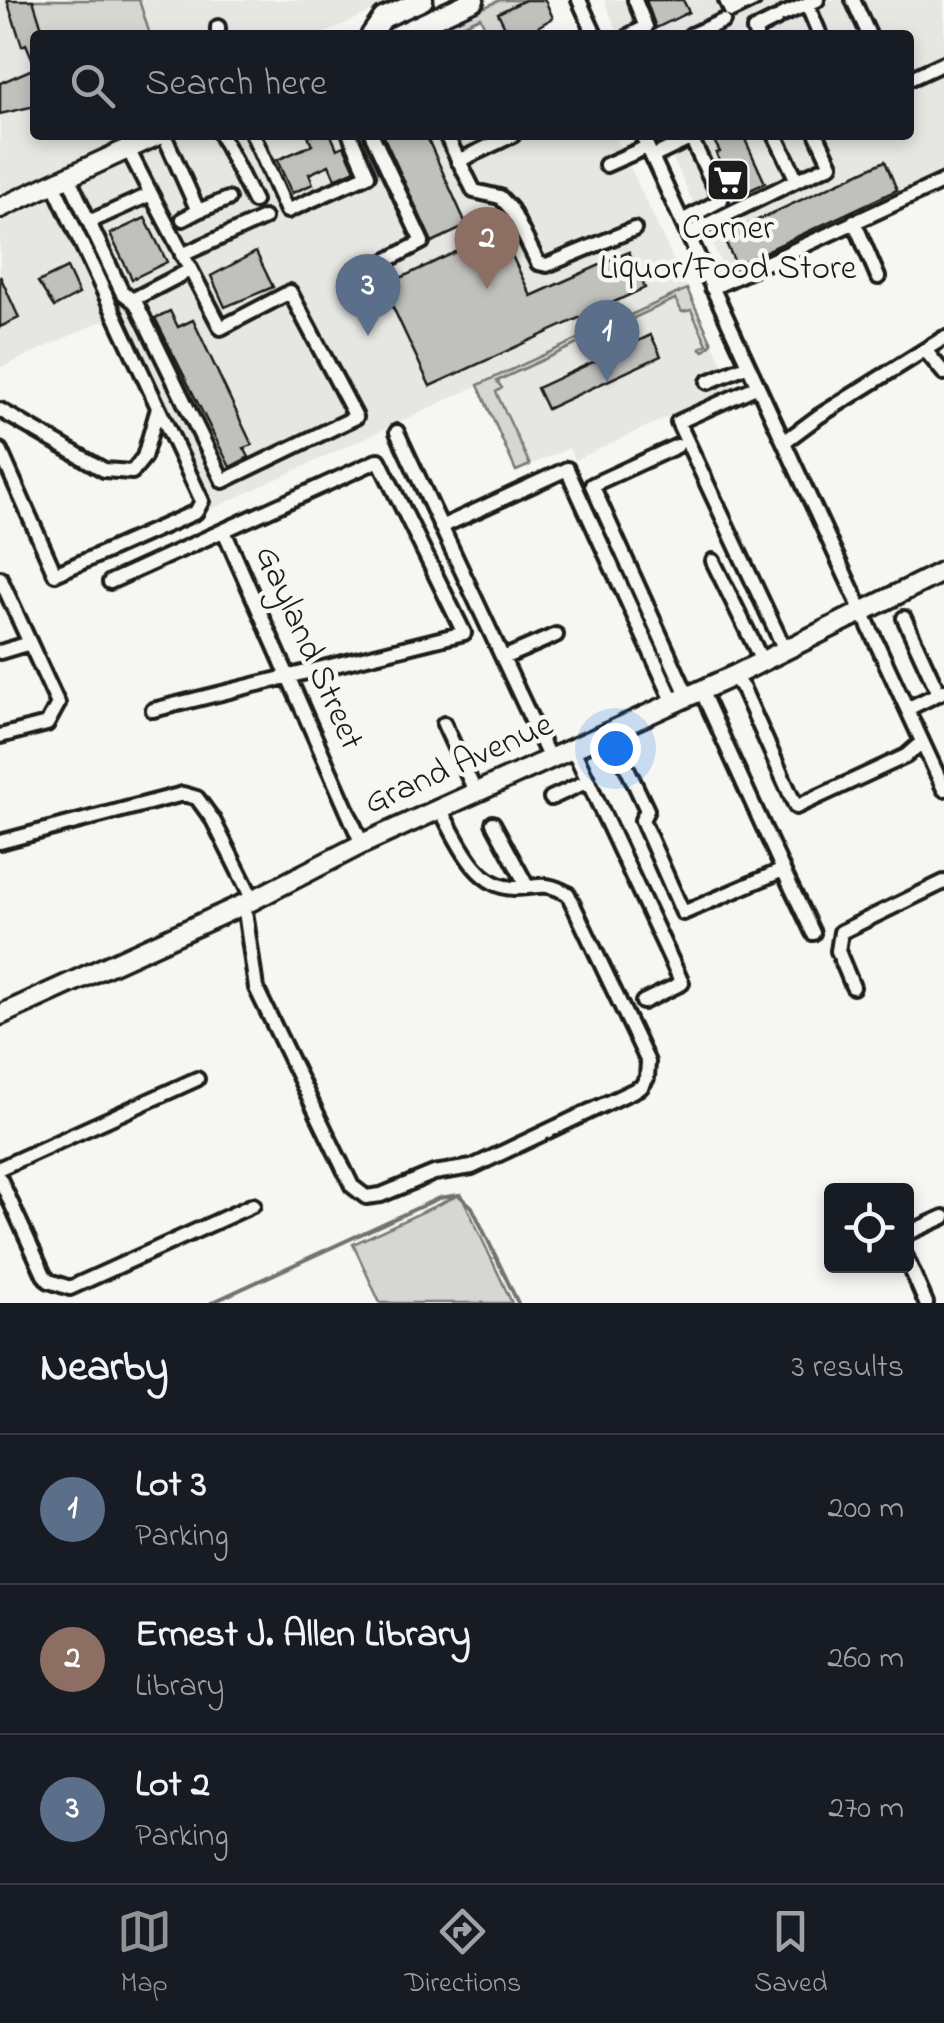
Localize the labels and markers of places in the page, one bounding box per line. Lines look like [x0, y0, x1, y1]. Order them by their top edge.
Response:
supermarket icon: Corner Liquor/Food Store [705, 157, 751, 203]
place label: Corner Liquor/Food Store [600, 204, 857, 295]
pin: 2 [454, 206, 520, 289]
pin: 3 [336, 254, 400, 336]
pin: 1 [574, 300, 640, 382]

